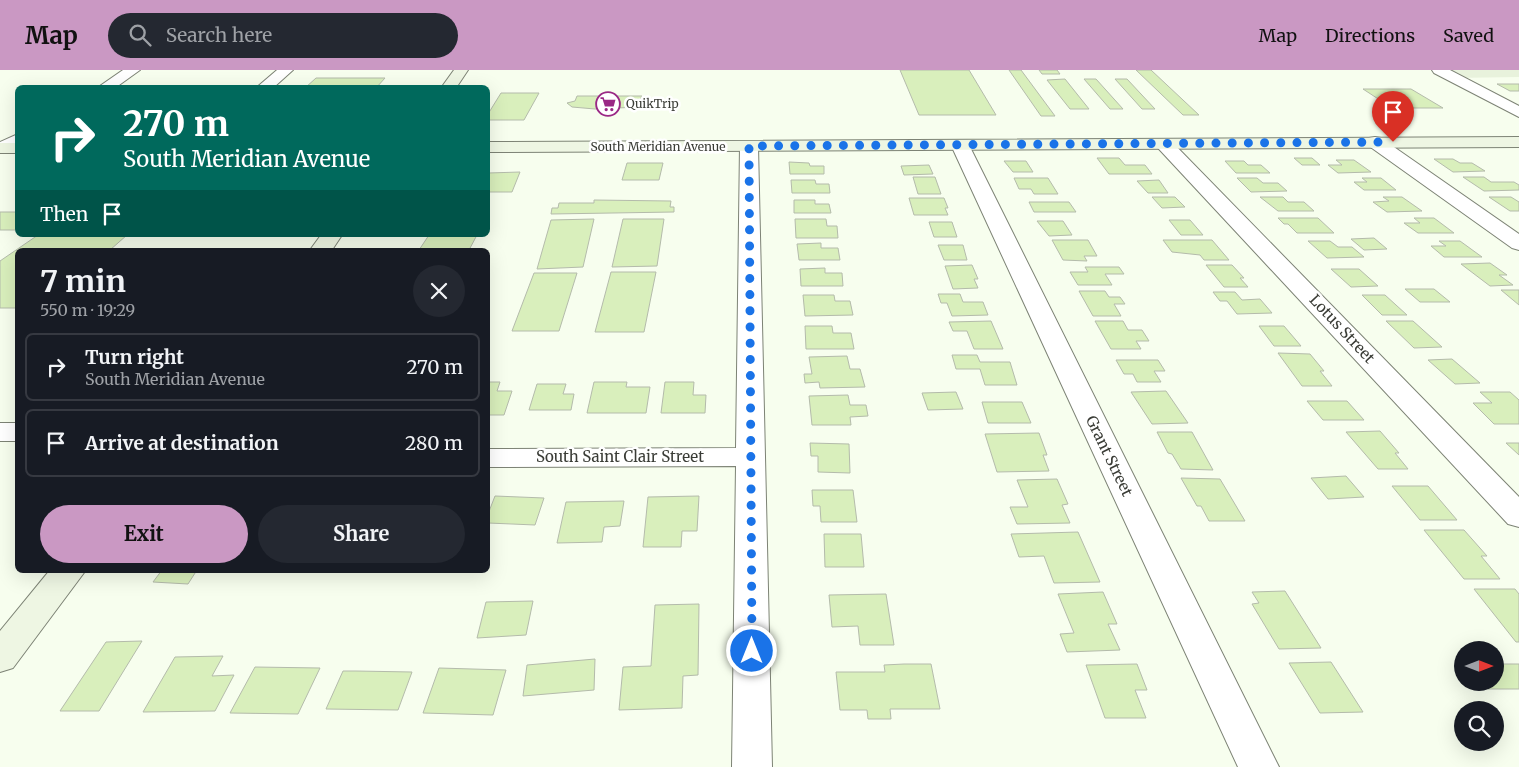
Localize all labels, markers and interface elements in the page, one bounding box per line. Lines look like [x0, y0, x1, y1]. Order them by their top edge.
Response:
search box [108, 13, 458, 58]
text: Map [25, 20, 78, 51]
icon: search [126, 21, 154, 49]
text: Search here [166, 23, 272, 47]
text: Map [1259, 24, 1297, 47]
text: Directions [1325, 24, 1415, 47]
text: Saved [1443, 24, 1494, 47]
supermarket icon: QuikTrip [595, 91, 621, 117]
pin [1372, 91, 1414, 142]
place label: QuikTrip [626, 96, 679, 111]
icon: arrive [1379, 98, 1407, 126]
text: 270 m [123, 102, 229, 146]
icon: right [40, 105, 105, 170]
street label: South Meridian Avenue [591, 139, 725, 154]
text: South Meridian Avenue [123, 145, 370, 173]
icon: arrive [98, 200, 126, 228]
text: Then [40, 202, 88, 226]
text: 7 min [40, 262, 126, 300]
button: close [413, 265, 465, 317]
street label: Lotus Street [1306, 290, 1379, 367]
text: 550 m · 19:29 [40, 300, 135, 320]
text: Turn right [85, 345, 184, 369]
icon: right [42, 353, 70, 381]
text: 270 m [406, 355, 463, 379]
text: South Meridian Avenue [85, 369, 265, 389]
street label: Grant Street [1082, 412, 1137, 499]
icon: arrive [42, 429, 70, 457]
text: Arrive at destination [85, 431, 279, 455]
text: 280 m [405, 431, 463, 455]
street label: South Saint Clair Street [536, 447, 704, 466]
button: Exit [40, 505, 248, 563]
button: Share [258, 505, 465, 563]
position arrow [725, 624, 777, 676]
north arrow [1454, 641, 1504, 691]
map controls [1454, 641, 1504, 751]
button: search [1454, 701, 1504, 751]

